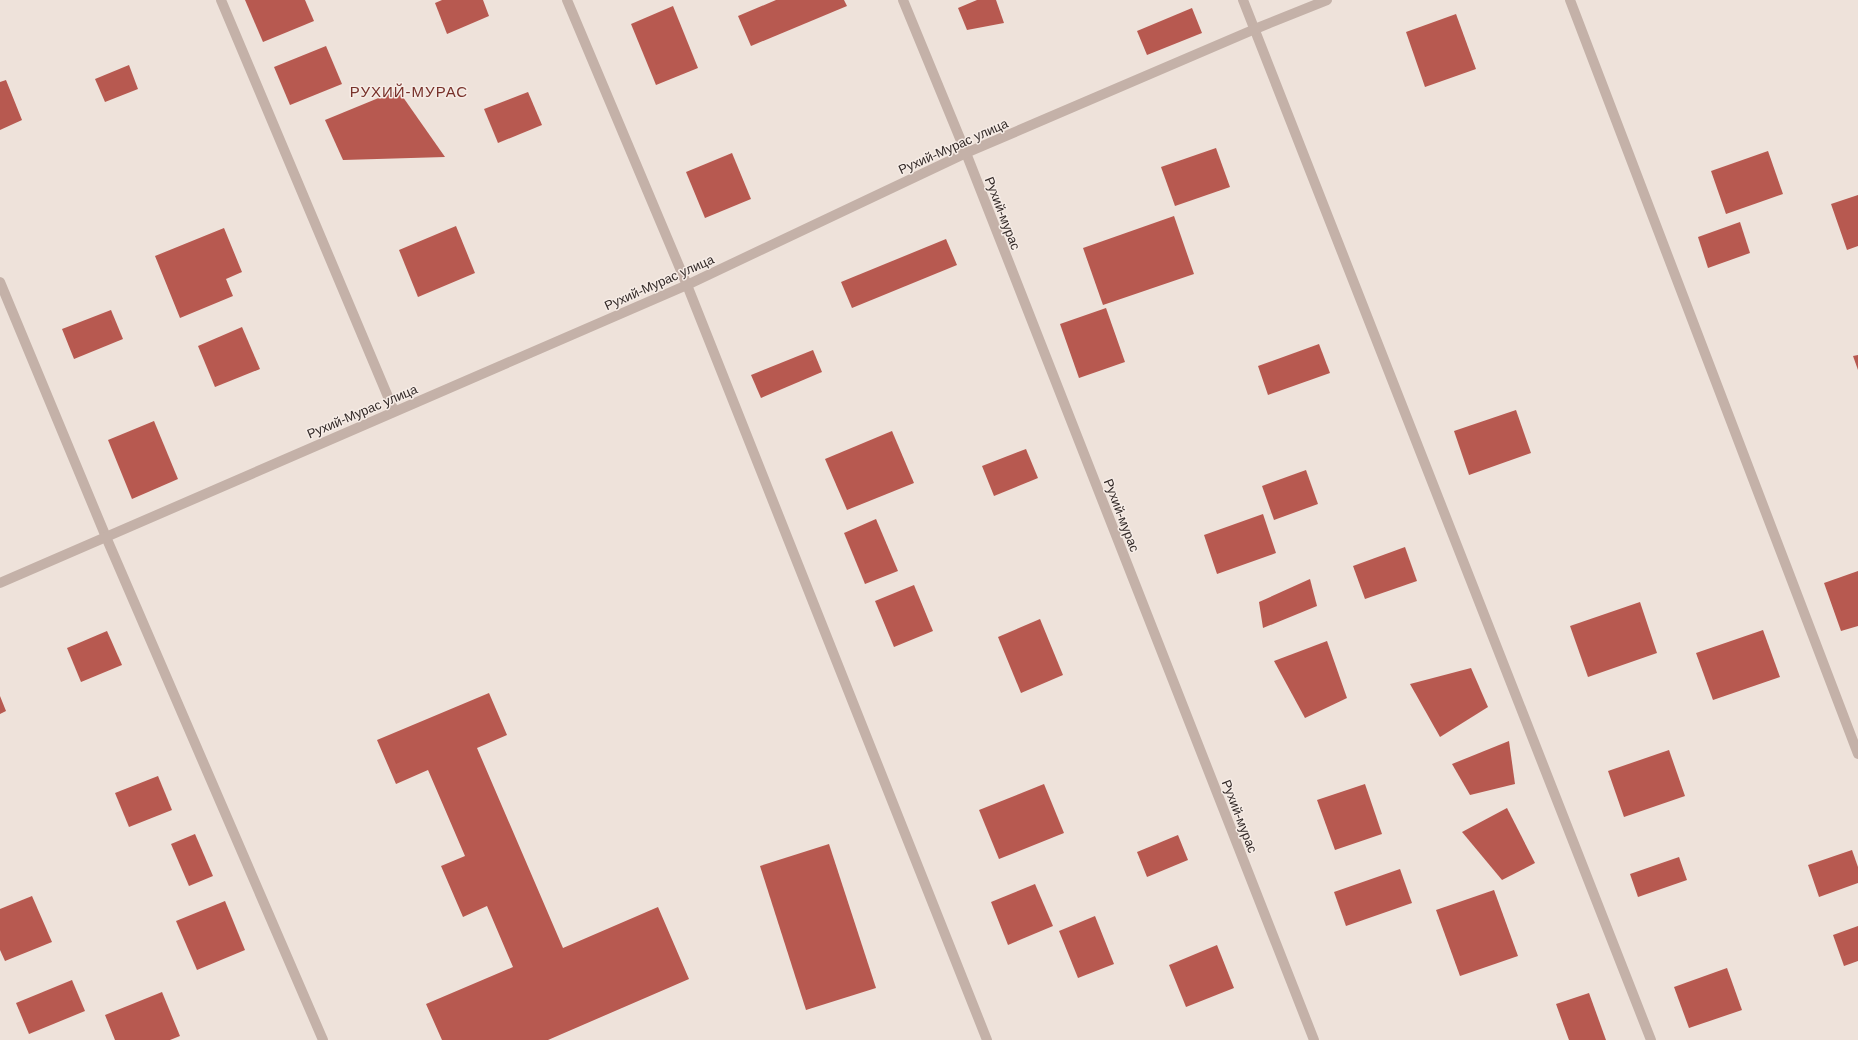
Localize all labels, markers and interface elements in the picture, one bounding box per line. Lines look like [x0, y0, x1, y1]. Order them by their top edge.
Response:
district label: РУХИЙ-МУРАС [350, 83, 468, 100]
street label: Рухий-Мурас улица [896, 115, 1011, 177]
street label: Рухий-мурас [982, 175, 1023, 252]
street label: Рухий-Мурас улица [602, 251, 717, 313]
street label: Рухий-Мурас улица [305, 381, 420, 441]
street label: Рухий-мурас [1101, 477, 1142, 554]
street label: Рухий-мурас [1219, 778, 1260, 855]

